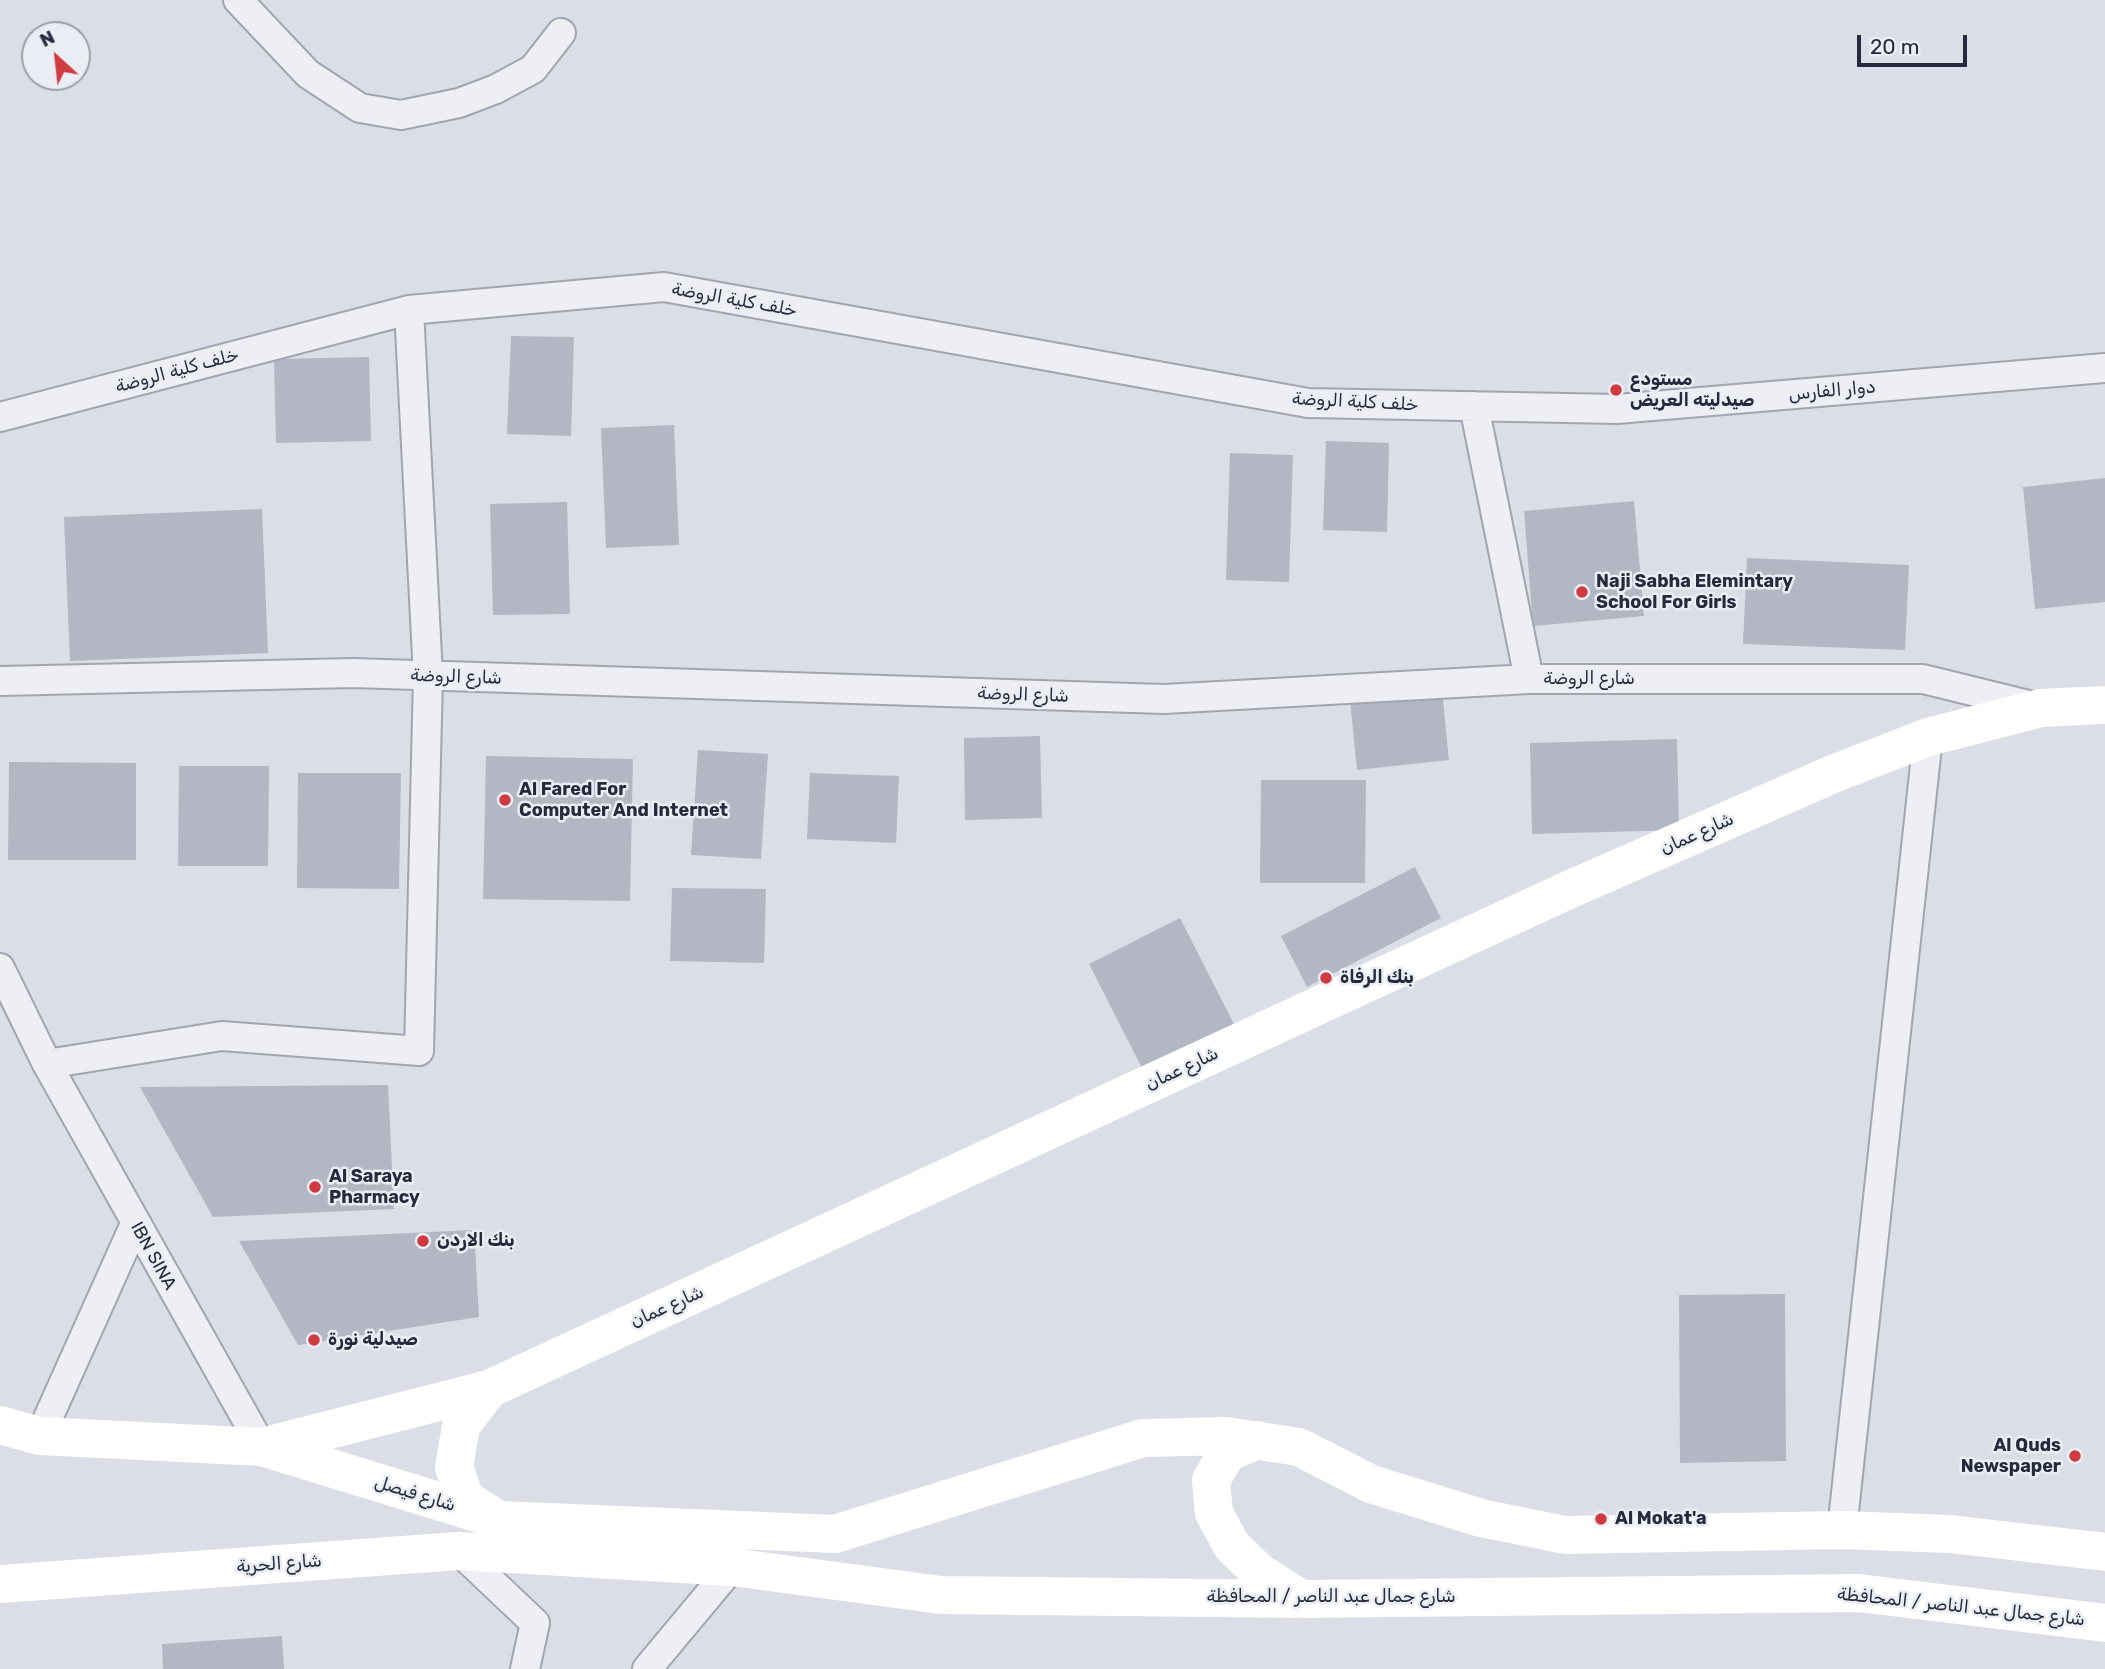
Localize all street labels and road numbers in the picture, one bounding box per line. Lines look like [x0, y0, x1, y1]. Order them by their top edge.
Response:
street label: خلف كلية الروضة [670, 278, 798, 322]
street label: خلف كلية الروضة [113, 344, 241, 398]
street label: دوار الفارس [1788, 376, 1876, 406]
street label: خلف كلية الروضة [1291, 388, 1419, 416]
street label: شارع الروضة [410, 665, 502, 689]
street label: شارع الروضة [1543, 668, 1635, 690]
street label: شارع الروضة [977, 683, 1069, 707]
street label: شارع عمان [1657, 808, 1737, 860]
street label: شارع عمان [1142, 1043, 1222, 1095]
street label: IBN SINA [125, 1218, 181, 1294]
street label: شارع عمان [627, 1281, 707, 1333]
street label: شارع فيصل [372, 1471, 458, 1517]
street label: شارع الحرية [236, 1550, 322, 1578]
street label: شارع جمال عبد الناصر / المحافظة [1836, 1583, 2086, 1631]
street label: شارع جمال عبد الناصر / المحافظة [1206, 1586, 1456, 1608]

